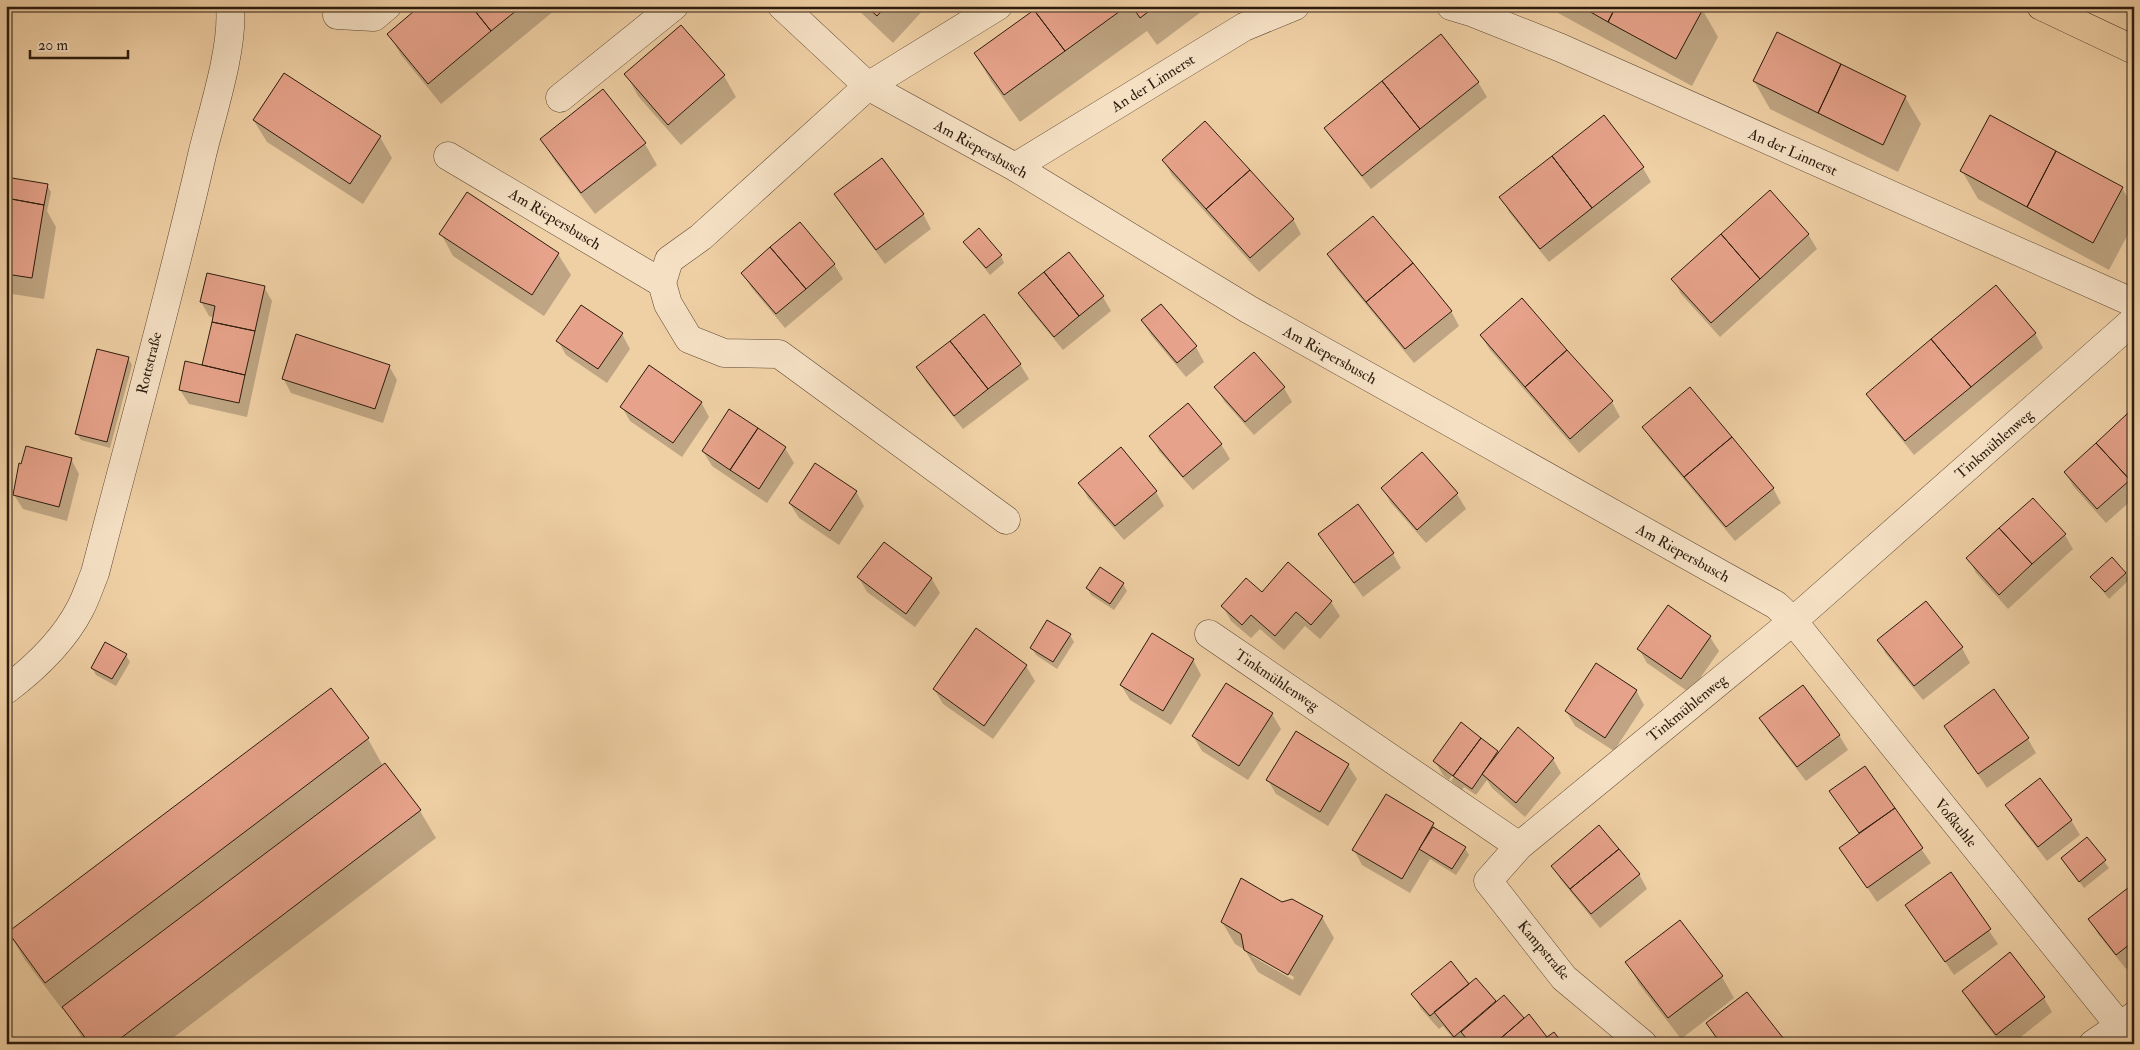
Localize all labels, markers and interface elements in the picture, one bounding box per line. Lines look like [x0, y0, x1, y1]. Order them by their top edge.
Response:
scale bar [30, 28, 128, 60]
text: 20 m [38, 36, 68, 55]
street label: An der Linnerst [1107, 50, 1199, 117]
street label: Am Riepersbusch [929, 115, 1031, 184]
street label: An der Linnerst [1745, 124, 1840, 181]
street label: Am Riepersbusch [504, 184, 604, 255]
street label: Am Riepersbusch [1278, 321, 1380, 390]
street label: Rottstraße [133, 330, 166, 396]
street label: Tinkmühlenweg [1951, 405, 2038, 483]
street label: Am Riepersbusch [1631, 519, 1733, 588]
street label: Tinkmühlenweg [1231, 645, 1323, 716]
street label: Tinkmühlenweg [1644, 670, 1732, 746]
street label: Voßkuhle [1930, 795, 1981, 852]
street label: Kampstraße [1512, 917, 1574, 985]

